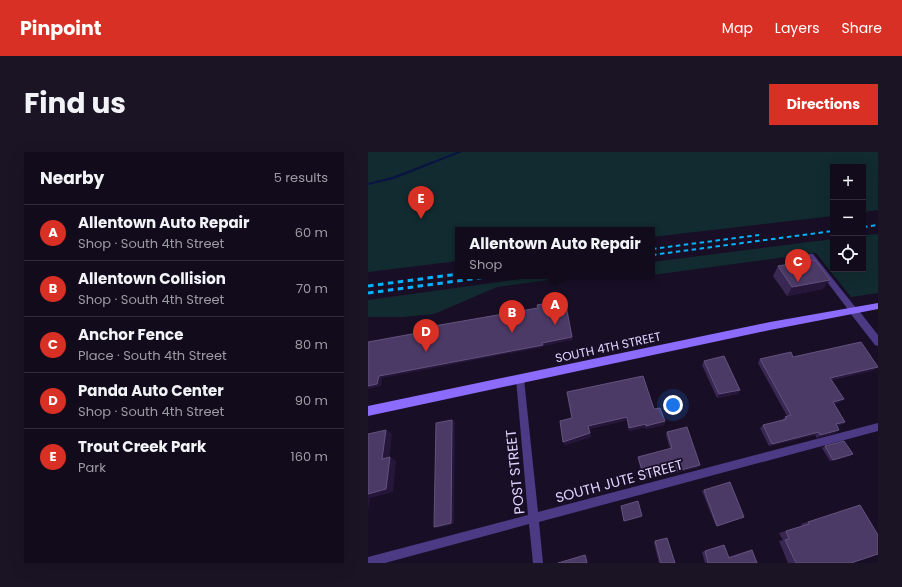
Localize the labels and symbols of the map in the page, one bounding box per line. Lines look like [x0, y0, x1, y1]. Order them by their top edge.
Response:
pin: E [408, 186, 434, 219]
pin: C [785, 249, 811, 282]
pin: A [542, 292, 568, 325]
pin: B [499, 300, 525, 333]
pin: D [413, 319, 439, 352]
street label: SOUTH 4TH STREET [554, 327, 663, 367]
your location [663, 395, 683, 415]
street label: POST STREET [501, 428, 529, 515]
street label: SOUTH JUTE STREET [553, 454, 685, 508]

